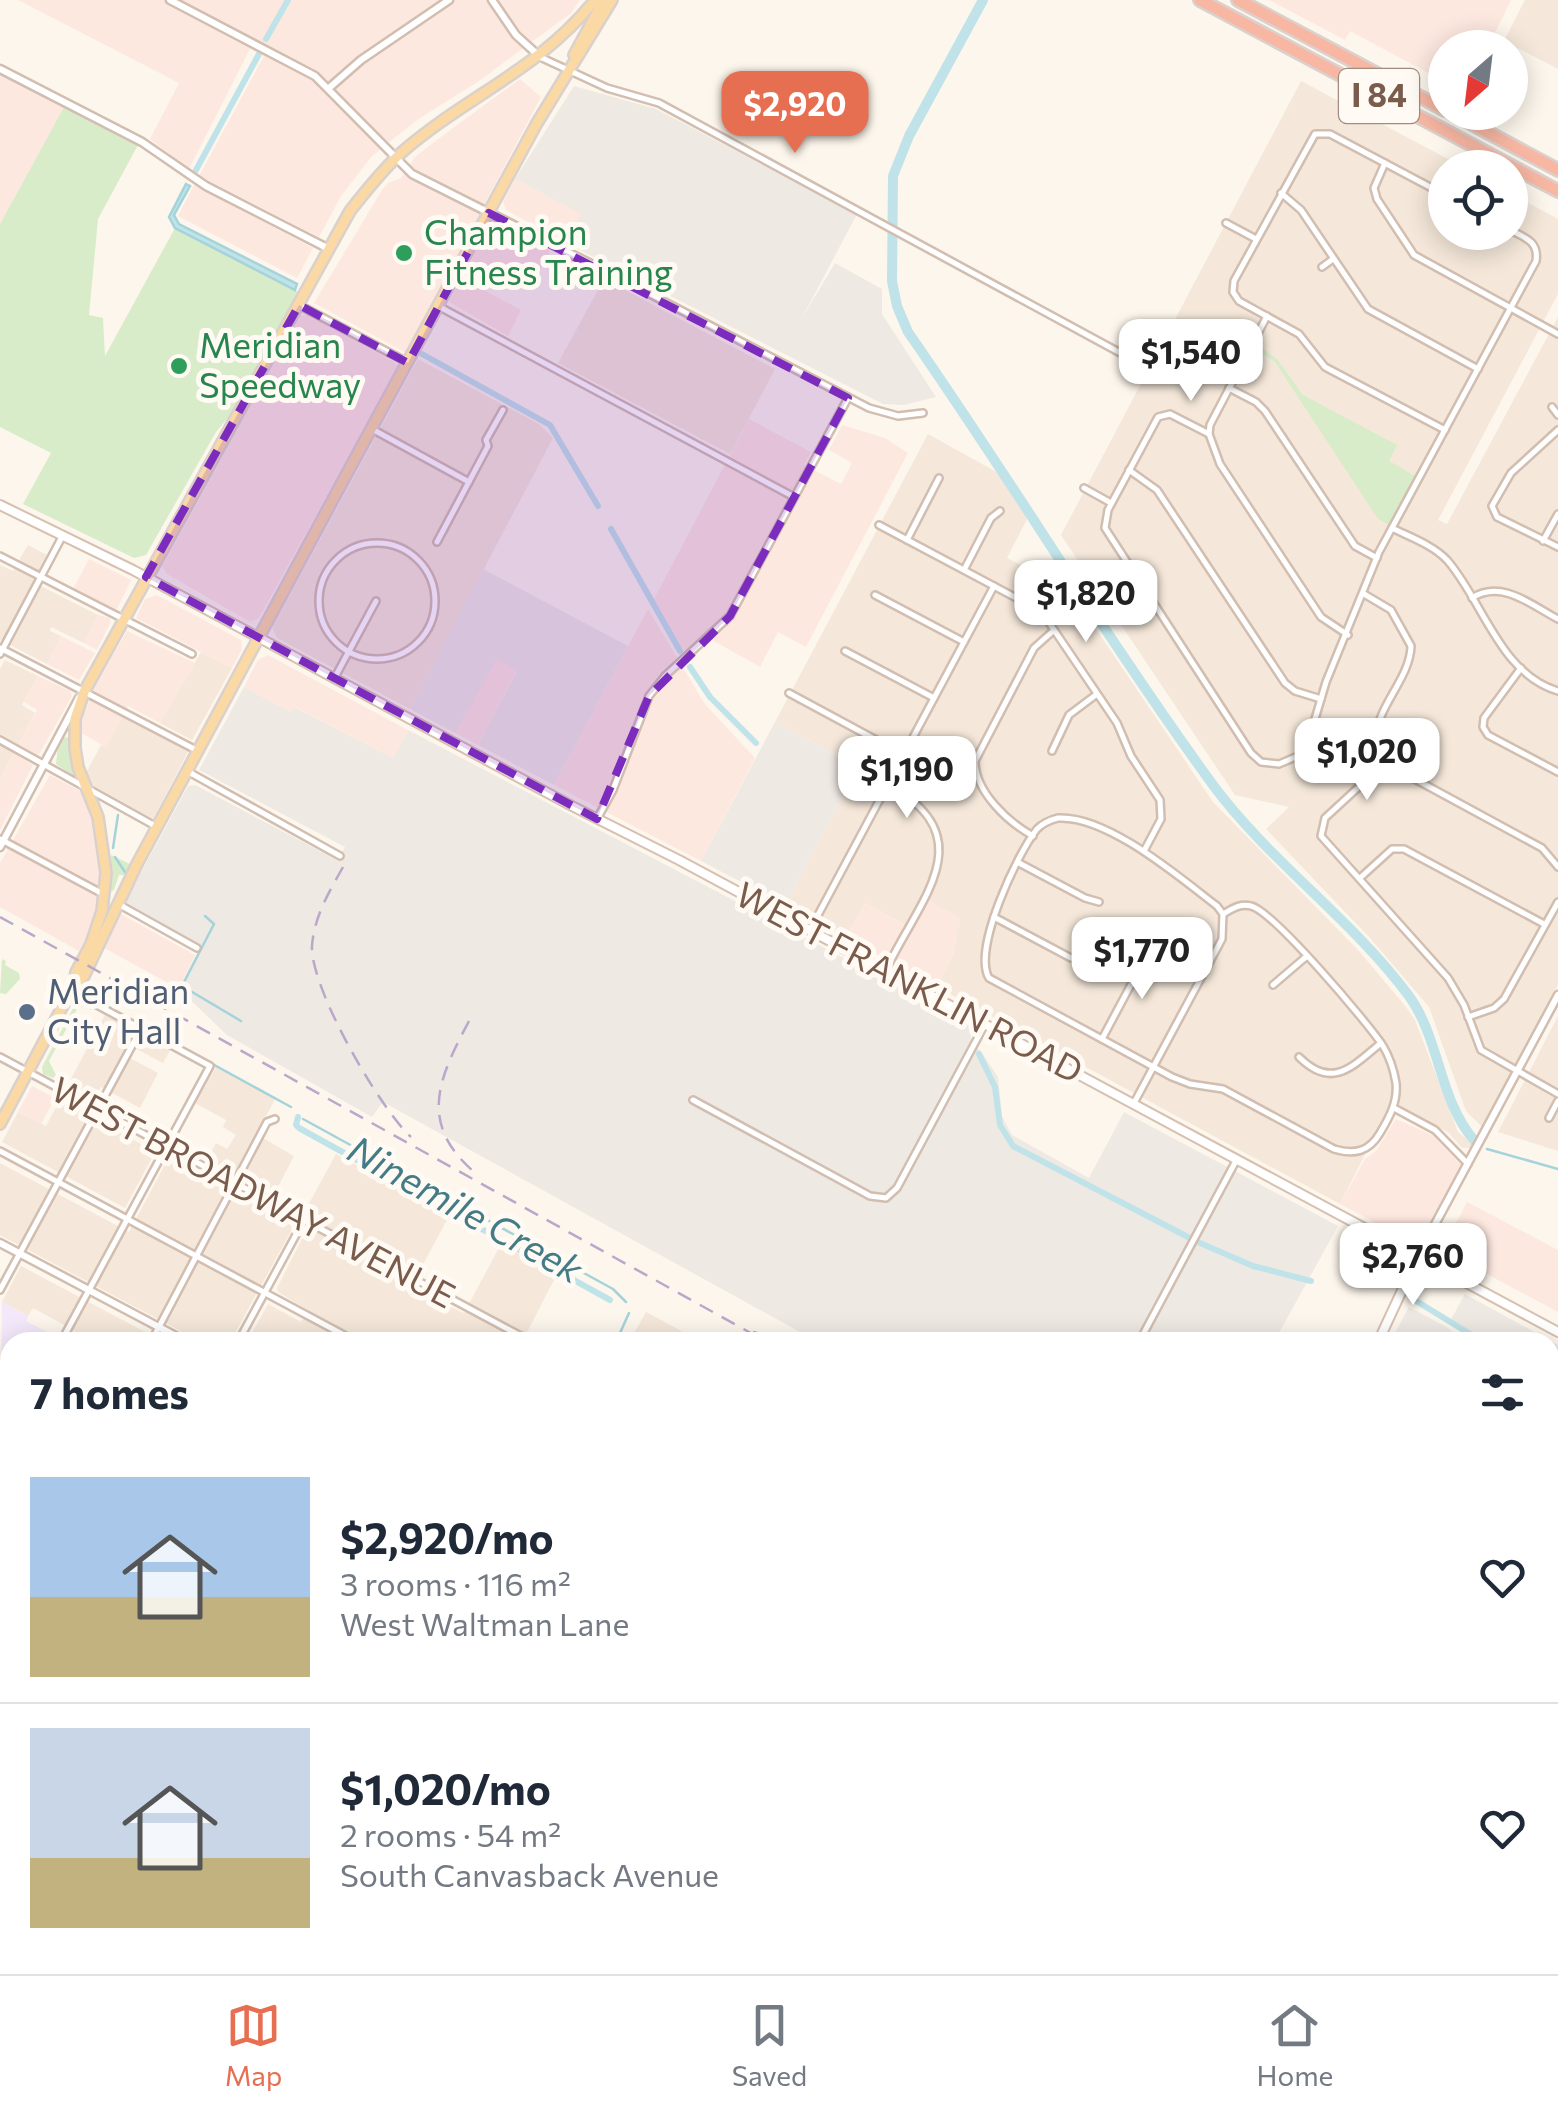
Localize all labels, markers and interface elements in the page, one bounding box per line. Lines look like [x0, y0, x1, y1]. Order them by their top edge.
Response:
north arrow [1428, 30, 1528, 130]
map controls [1428, 30, 1528, 250]
road number: I 84 [1339, 69, 1419, 123]
pin: $2,920 [714, 71, 876, 156]
text: $2,920 [744, 83, 846, 123]
button: locate [1428, 150, 1528, 250]
place label: Champion Fitness Training [424, 209, 673, 292]
marker: Champion Fitness Training [393, 242, 415, 264]
pin: $1,540 [1110, 319, 1272, 404]
place label: Meridian Speedway [199, 322, 361, 405]
text: $1,540 [1141, 331, 1241, 371]
marker: Meridian Speedway [168, 355, 190, 377]
pin: $1,820 [1005, 560, 1167, 645]
text: $1,820 [1036, 572, 1136, 612]
pin: $1,020 [1286, 718, 1448, 803]
text: $1,020 [1317, 730, 1417, 770]
pin: $1,190 [826, 736, 988, 821]
text: $1,190 [860, 748, 954, 788]
street label: WEST FRANKLIN ROAD [729, 871, 1091, 1091]
pin: $1,770 [1061, 917, 1223, 1002]
text: $1,770 [1094, 929, 1190, 969]
place label: Meridian City Hall [47, 968, 189, 1051]
marker: Meridian City Hall [16, 1001, 38, 1023]
street label: WEST BROADWAY AVENUE [45, 1066, 463, 1316]
water label: Ninemile Creek [341, 1124, 593, 1292]
pin: $2,760 [1332, 1223, 1494, 1308]
text: $2,760 [1362, 1235, 1464, 1275]
icon: filters [1475, 1365, 1530, 1420]
text: 7 homes [30, 1366, 189, 1418]
text: $2,920/mo [340, 1511, 554, 1563]
icon: home [110, 1517, 230, 1637]
icon: heart [1475, 1550, 1530, 1605]
text: 3 rooms · 116 m² [340, 1563, 571, 1603]
text: West Waltman Lane [340, 1603, 629, 1643]
text: $1,020/mo [340, 1762, 551, 1814]
icon: home [110, 1768, 230, 1888]
icon: heart [1475, 1801, 1530, 1856]
text: 2 rooms · 54 m² [340, 1814, 561, 1854]
text: South Canvasback Avenue [340, 1854, 719, 1894]
tab: Map [225, 1998, 282, 2092]
tab: Saved [732, 1998, 807, 2092]
tab: Home [1256, 1998, 1333, 2092]

